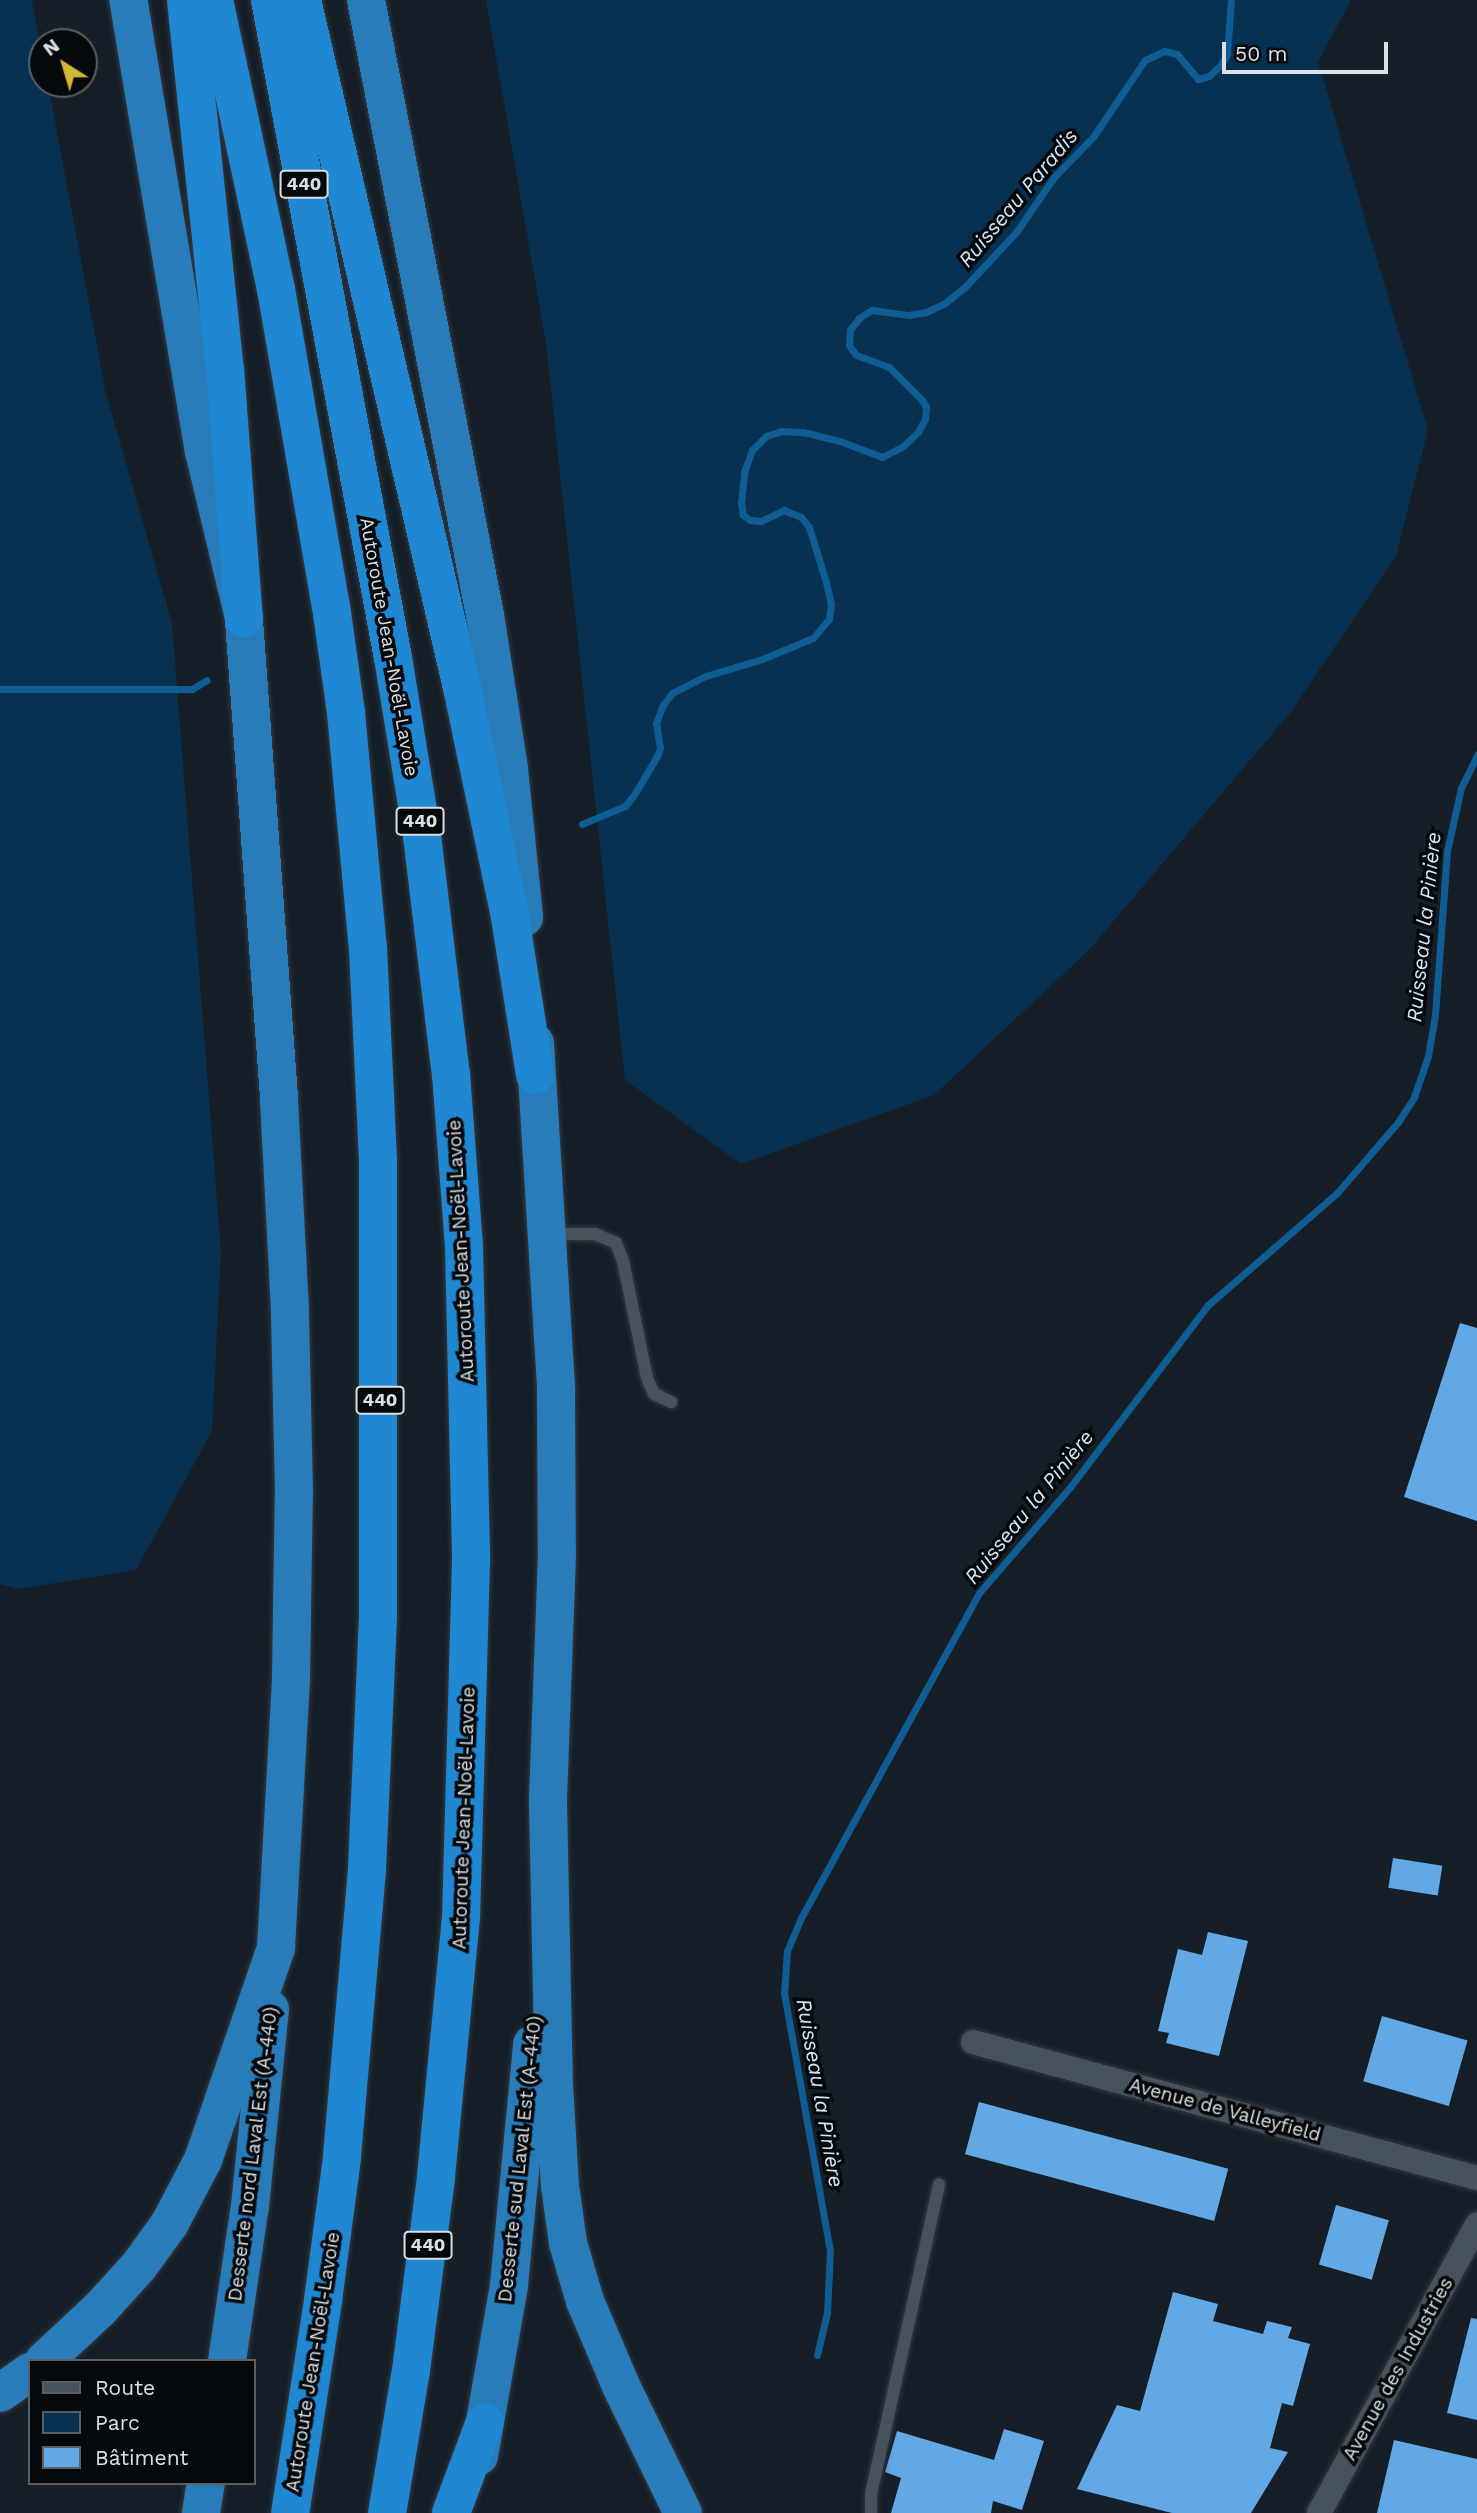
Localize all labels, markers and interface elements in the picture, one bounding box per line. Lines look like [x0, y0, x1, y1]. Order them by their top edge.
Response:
north arrow [28, 28, 98, 98]
scale bar [1225, 28, 1391, 72]
text: N [39, 34, 64, 61]
text: 50 m [1235, 41, 1287, 66]
water label: Ruisseau Paradis [953, 124, 1083, 272]
road number: 440 [280, 169, 328, 198]
street label: Autoroute Jean-Noël-Lavoie [355, 515, 423, 779]
road number: 440 [396, 806, 444, 836]
water label: Ruisseau la Pinière [1401, 831, 1447, 1023]
street label: Autoroute Jean-Noël-Lavoie [443, 1119, 479, 1383]
road number: 440 [356, 1386, 404, 1414]
water label: Ruisseau la Pinière [959, 1425, 1099, 1589]
street label: Autoroute Jean-Noël-Lavoie [448, 1686, 480, 1950]
water label: Ruisseau la Pinière [791, 1997, 849, 2189]
street label: Desserte nord Laval Est (A-440) [224, 2005, 282, 2303]
street label: Desserte sud Laval Est (A-440) [494, 2014, 546, 2304]
street label: Avenue de Valleyfield [1126, 2073, 1324, 2147]
street label: Autoroute Jean-Noël-Lavoie [281, 2230, 345, 2494]
road number: 440 [404, 2230, 452, 2260]
street label: Avenue des Industries [1338, 2274, 1458, 2464]
legend [28, 2359, 256, 2485]
text: Route [95, 2375, 155, 2400]
text: Parc [95, 2410, 140, 2435]
text: Bâtiment [95, 2445, 188, 2470]

